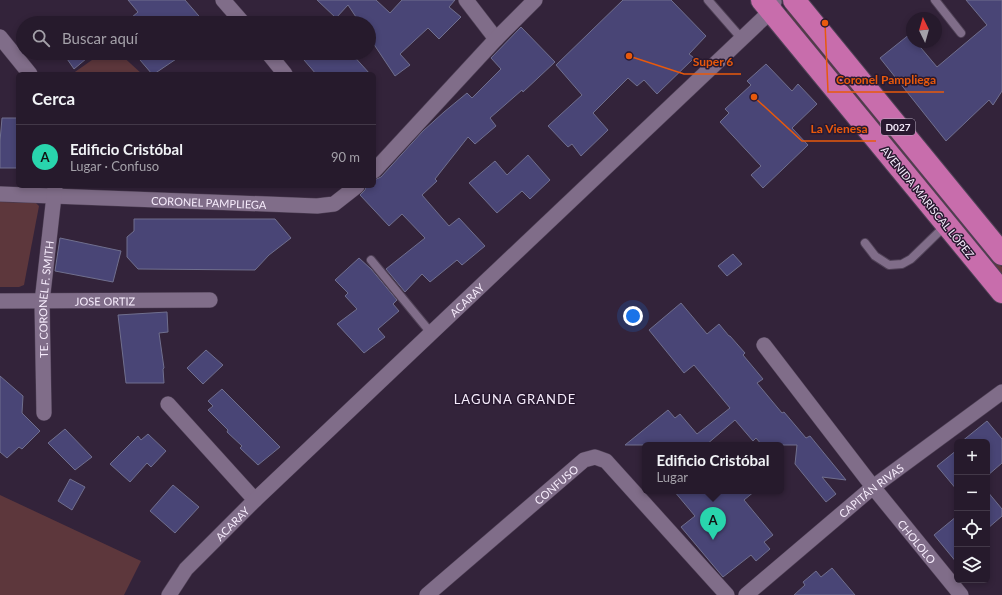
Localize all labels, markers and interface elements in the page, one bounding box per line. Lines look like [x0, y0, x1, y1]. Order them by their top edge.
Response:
north arrow [906, 12, 942, 48]
search box [16, 16, 376, 60]
icon: search [30, 27, 52, 49]
text: Buscar aquí [62, 29, 138, 47]
callout: Super 6 [684, 50, 741, 74]
text: Super 6 [693, 54, 733, 69]
callout: Coronel Pampliega [828, 68, 944, 92]
text: Coronel Pampliega [836, 72, 936, 87]
text: Cerca [32, 88, 75, 109]
callout: La Vienesa [802, 117, 876, 141]
road number: D027 [881, 119, 915, 135]
text: La Vienesa [810, 121, 868, 136]
text: Edificio Cristóbal [70, 140, 183, 158]
street label: AVENIDA MARISCAL LÓPEZ [879, 143, 977, 261]
text: A [40, 149, 50, 165]
text: 90 m [331, 149, 360, 165]
text: Lugar · Confuso [70, 158, 159, 174]
street label: CORONEL PAMPLIEGA [151, 193, 267, 211]
street label: TE. CORONEL F. SMITH [35, 240, 55, 358]
street label: ACARAY [447, 280, 486, 319]
street label: JOSE ORTIZ [75, 294, 136, 307]
your location [623, 306, 643, 326]
district label: LAGUNA GRANDE [454, 391, 576, 407]
map controls [954, 439, 990, 583]
button: + [954, 439, 990, 475]
popup [642, 442, 784, 494]
text: Edificio Cristóbal [657, 451, 769, 469]
street label: CAPITÁN RIVAS [836, 460, 906, 520]
street label: CONFUSO [531, 462, 581, 507]
text: Lugar [657, 469, 688, 485]
button: − [954, 475, 990, 511]
street label: ACARAY [212, 503, 252, 543]
pin: A [700, 507, 726, 540]
button: locate [954, 511, 990, 547]
street label: CHOLOLO [896, 517, 939, 566]
button: layers [954, 547, 990, 583]

